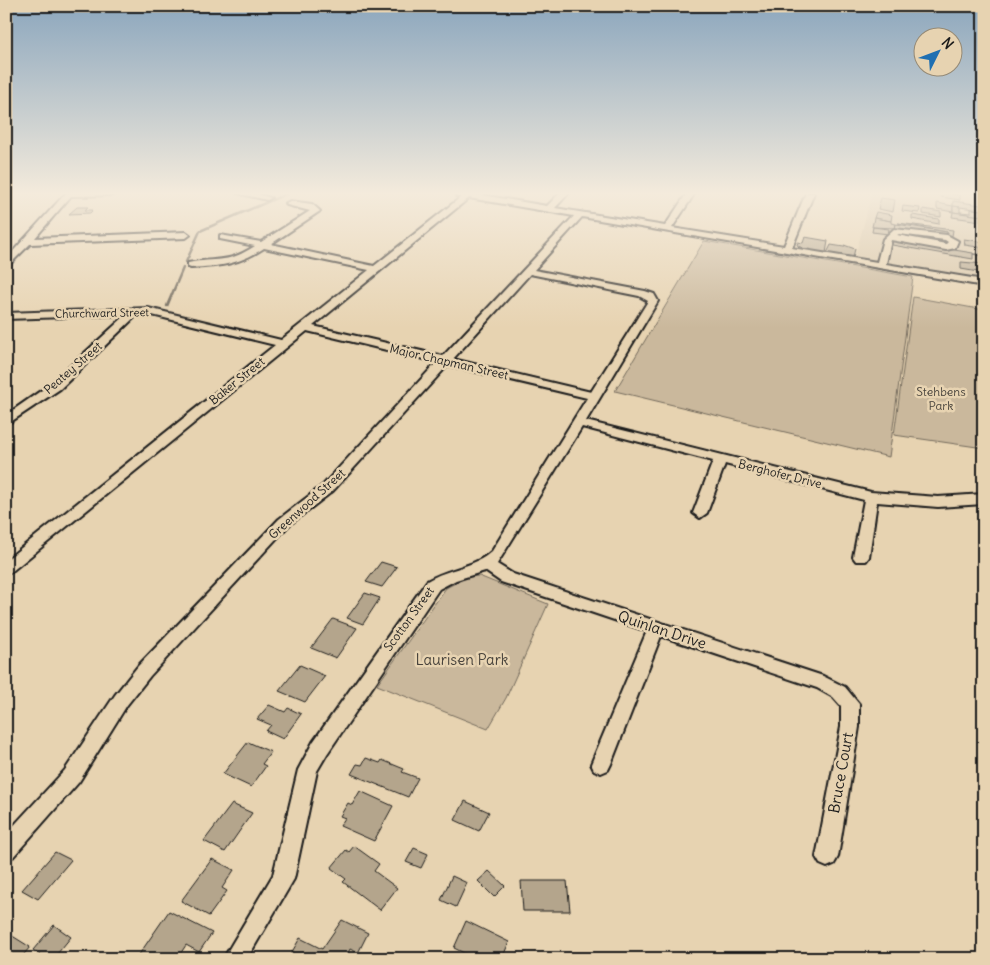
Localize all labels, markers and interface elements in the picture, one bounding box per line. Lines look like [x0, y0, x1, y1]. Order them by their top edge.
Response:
north arrow [912, 28, 962, 78]
text: N [938, 34, 958, 53]
street label: Churchward Street [55, 305, 149, 321]
street label: Peatey Street [41, 338, 105, 397]
street label: Major Chapman Street [388, 341, 510, 382]
street label: Baker Street [206, 354, 267, 408]
park label: Stehbens Park [916, 384, 966, 413]
street label: Berghofer Drive [737, 456, 823, 491]
street label: Greenwood Street [265, 465, 348, 542]
street label: Scotton Street [380, 584, 437, 654]
street label: Quinlan Drive [616, 606, 709, 653]
park label: Laurisen Park [416, 650, 509, 669]
street label: Bruce Court [824, 731, 857, 815]

